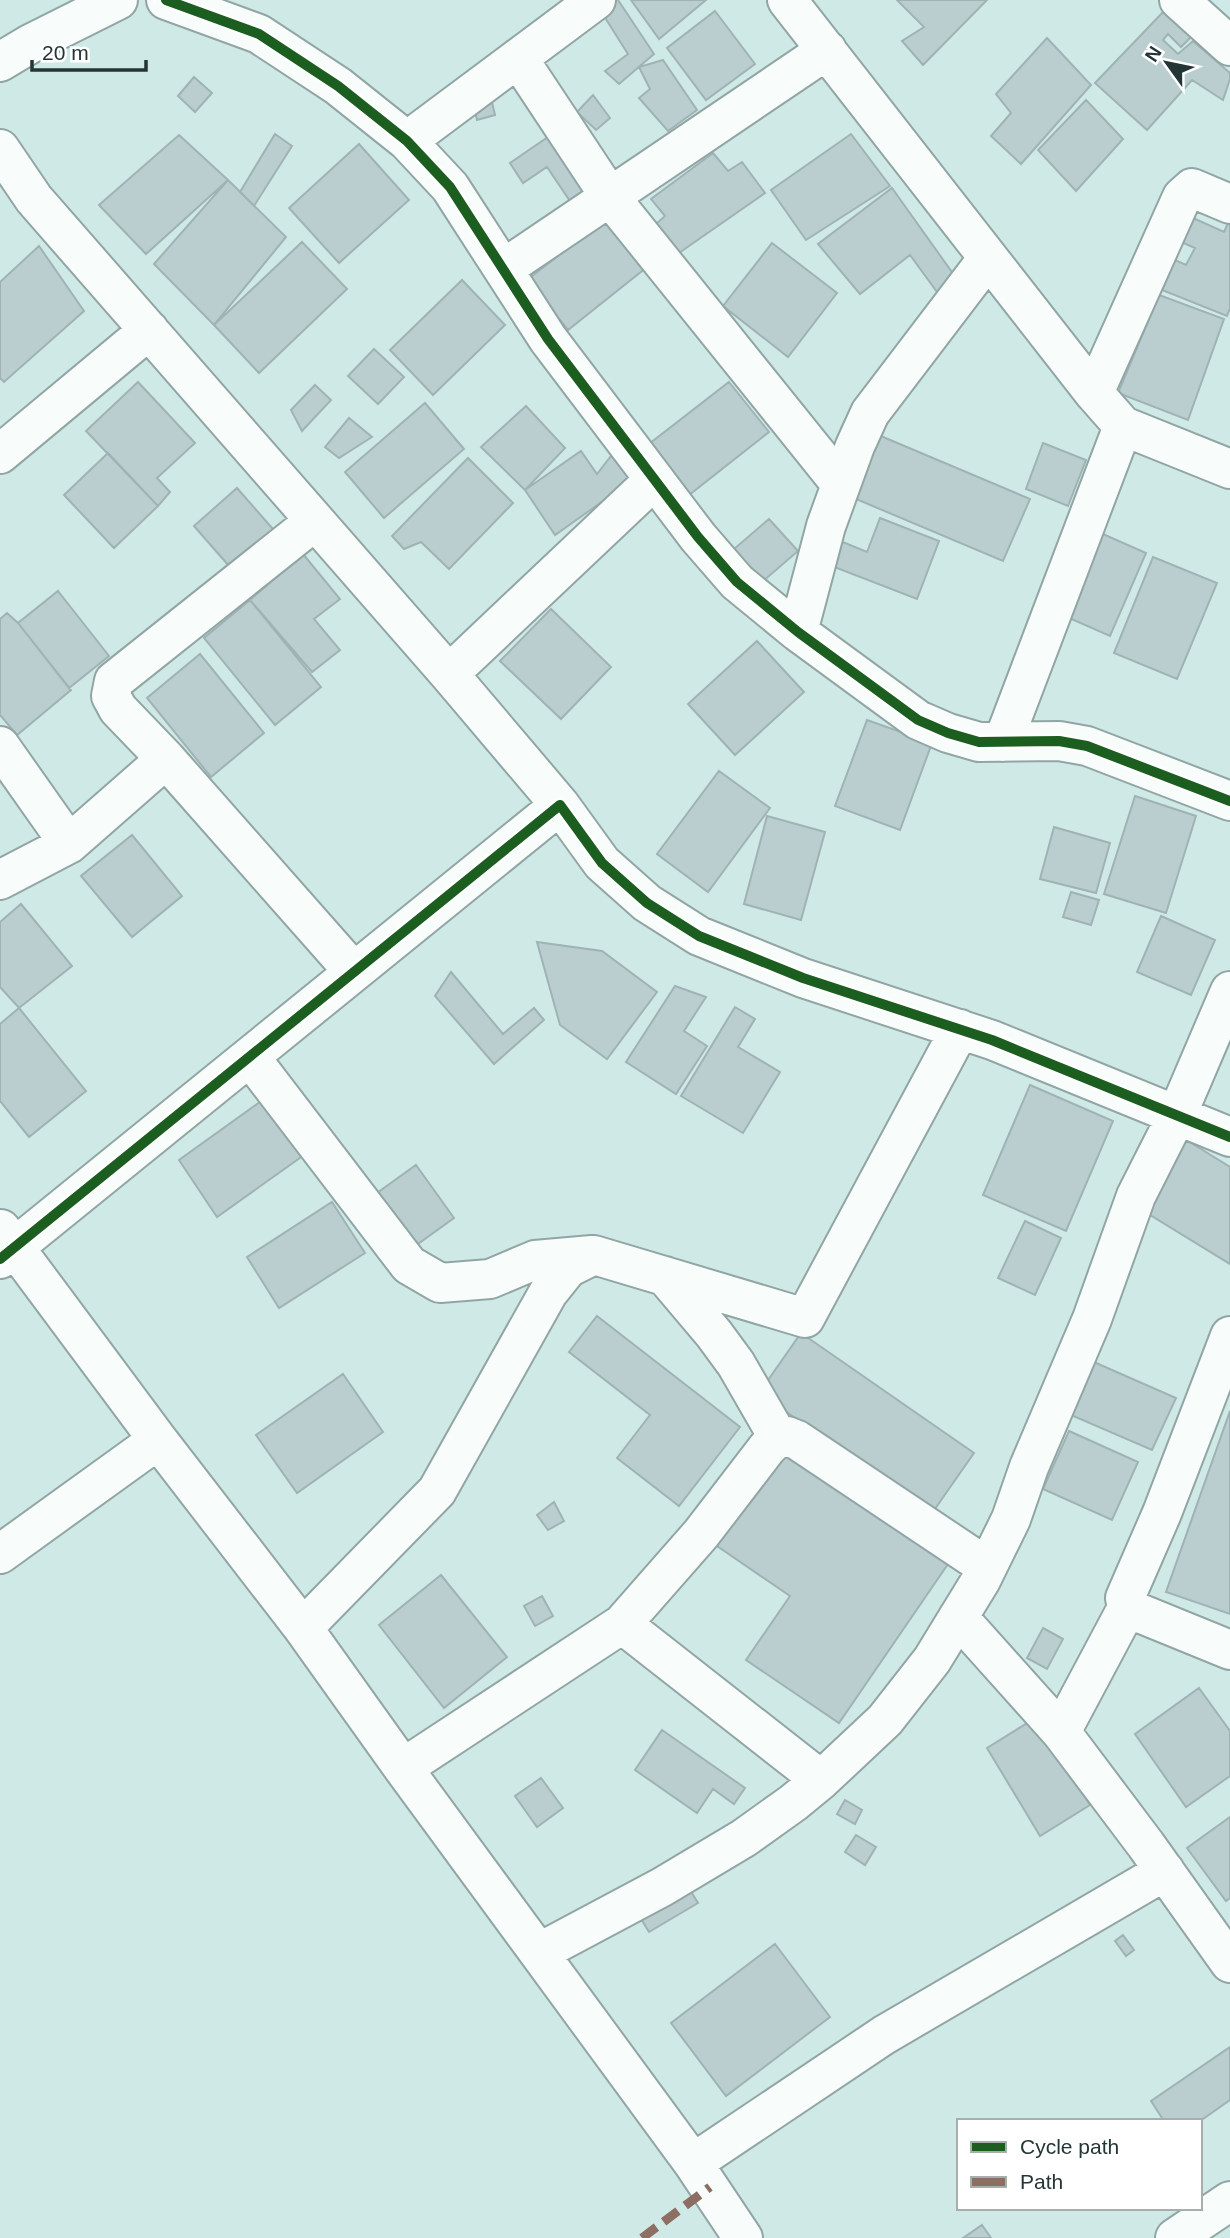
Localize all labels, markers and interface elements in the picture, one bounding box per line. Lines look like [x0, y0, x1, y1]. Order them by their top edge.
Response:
scale bar [32, 28, 145, 72]
north arrow [1132, 28, 1202, 98]
text: 20 m [42, 41, 89, 64]
text: N [1141, 43, 1166, 65]
legend [957, 2119, 1202, 2210]
text: Cycle path [1020, 2135, 1119, 2158]
text: Path [1020, 2170, 1063, 2193]

